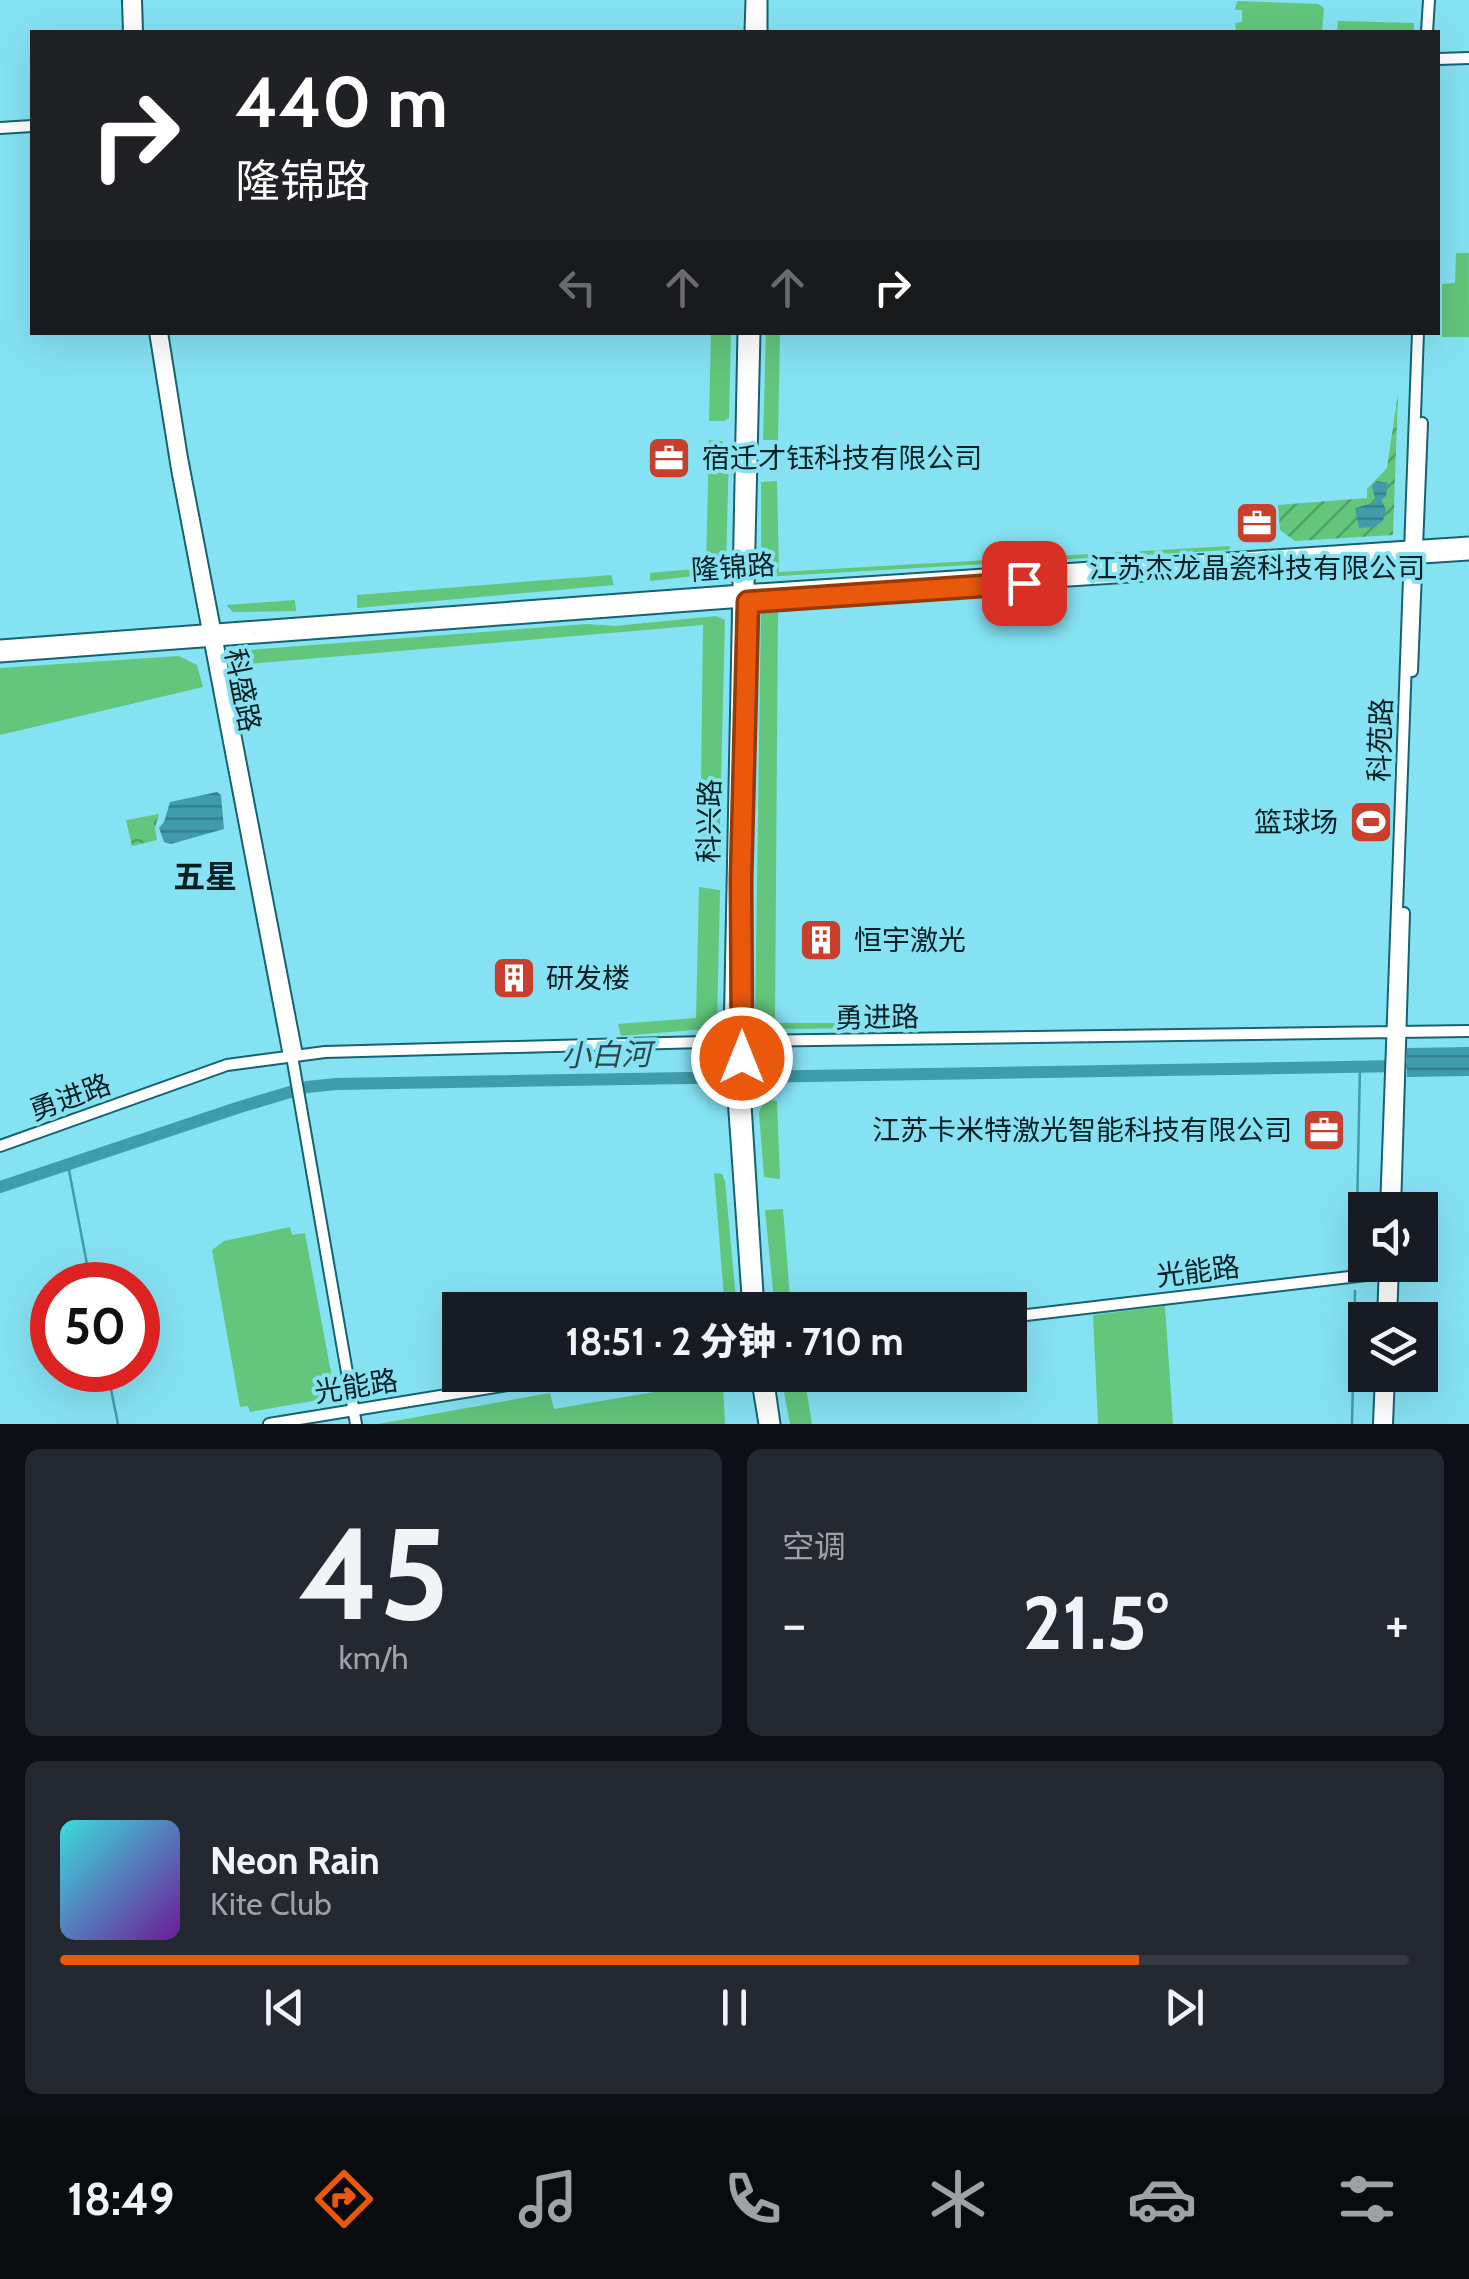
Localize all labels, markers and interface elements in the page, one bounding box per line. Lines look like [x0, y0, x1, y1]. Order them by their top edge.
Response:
text: 440 m [235, 59, 448, 145]
icon: right [70, 70, 200, 200]
text: 隆锦路 [235, 154, 370, 208]
icon: left [550, 260, 605, 315]
icon: ahead [655, 260, 710, 315]
icon: ahead [760, 260, 815, 315]
icon: right [865, 260, 920, 315]
office icon: 宿迁才钰科技有限公司 [646, 435, 692, 481]
place label: 宿迁才钰科技有限公司 [702, 441, 982, 475]
office icon: 江苏杰龙晶瓷科技有限公司 [1234, 500, 1280, 546]
pin [982, 541, 1067, 626]
street label: 隆锦路 [690, 547, 776, 587]
place label: 江苏杰龙晶瓷科技有限公司 [1089, 551, 1425, 585]
icon: arrive [997, 556, 1052, 611]
street label: 科盛路 [218, 646, 268, 734]
street label: 科苑路 [1362, 697, 1398, 783]
street label: 科兴路 [691, 779, 727, 863]
sports icon: 篮球场 [1348, 799, 1394, 845]
place label: 篮球场 [1254, 805, 1338, 839]
district label: 五星 [173, 857, 237, 896]
building icon: 恒宇激光 [798, 917, 844, 963]
place label: 恒宇激光 [854, 923, 966, 957]
building icon: 研发楼 [491, 955, 537, 1001]
place label: 研发楼 [546, 961, 630, 995]
street label: 勇进路 [835, 999, 919, 1035]
position arrow [690, 1006, 794, 1110]
water label: 小白河 [561, 1036, 656, 1074]
street label: 勇进路 [25, 1067, 115, 1127]
office icon: 江苏卡米特激光智能科技有限公司 [1301, 1107, 1347, 1153]
place label: 江苏卡米特激光智能科技有限公司 [872, 1113, 1292, 1147]
map controls [1348, 1192, 1438, 1392]
button: sound [1348, 1192, 1438, 1282]
street label: 光能路 [1154, 1249, 1242, 1293]
speed limit sign: 50 [30, 1262, 160, 1392]
button: layers [1348, 1302, 1438, 1392]
text: 18:51 · 2 分钟 · 710 m [565, 1318, 904, 1365]
street label: 光能路 [312, 1363, 400, 1409]
text: 45 [298, 1494, 449, 1652]
text: 空调 [782, 1527, 846, 1566]
text: 21.5° [1023, 1577, 1168, 1668]
text: − [782, 1590, 806, 1657]
text: + [1385, 1590, 1409, 1657]
text: km/h [338, 1638, 409, 1677]
text: Neon Rain [210, 1837, 380, 1884]
text: Kite Club [210, 1884, 332, 1923]
icon: previous [257, 1980, 312, 2035]
icon: pause [707, 1980, 762, 2035]
icon: next [1157, 1980, 1212, 2035]
icon: directions [309, 2164, 379, 2234]
icon: music [513, 2164, 583, 2234]
icon: phone [718, 2164, 788, 2234]
icon: climate [923, 2164, 993, 2234]
icon: car [1127, 2164, 1197, 2234]
icon: filters [1332, 2164, 1402, 2234]
text: 18:49 [67, 2172, 174, 2226]

